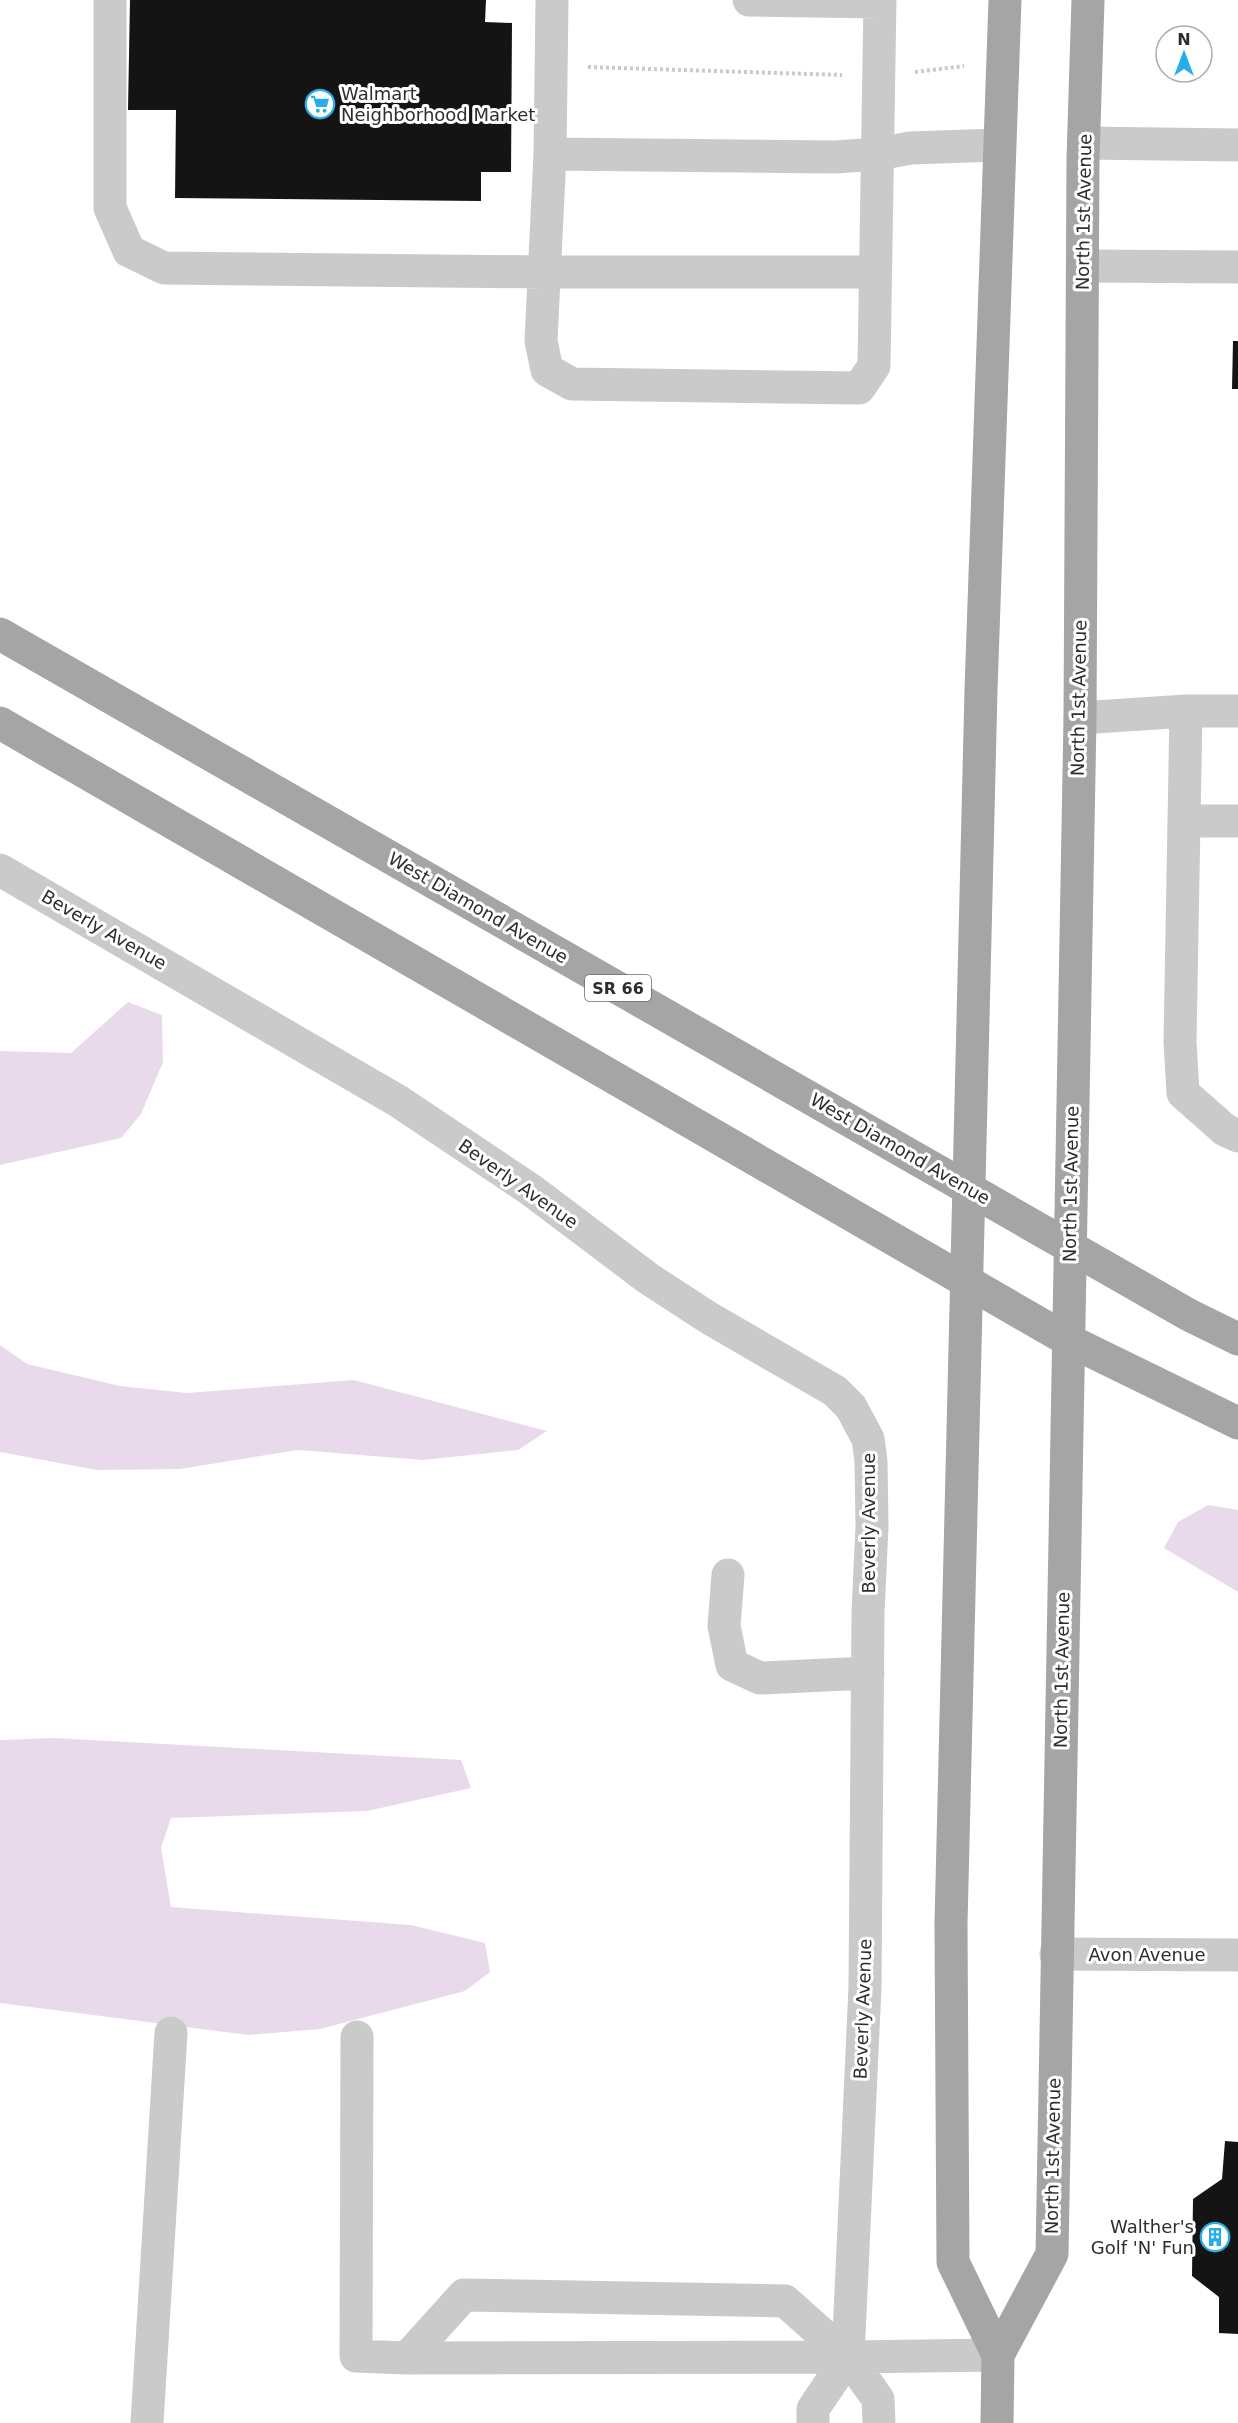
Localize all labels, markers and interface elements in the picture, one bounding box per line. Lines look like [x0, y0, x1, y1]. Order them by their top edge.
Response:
north arrow [1154, 24, 1214, 84]
text: N [1177, 30, 1191, 49]
place label: Walmart Neighborhood Market [341, 83, 535, 125]
supermarket icon: Walmart Neighborhood Market [304, 88, 336, 120]
street label: North 1st Avenue [1072, 134, 1095, 290]
street label: North 1st Avenue [1067, 620, 1090, 776]
street label: West Diamond Avenue [385, 848, 572, 968]
street label: Beverly Avenue [38, 885, 170, 974]
road number: SR 66 [585, 975, 651, 1001]
street label: West Diamond Avenue [807, 1089, 994, 1209]
street label: North 1st Avenue [1059, 1106, 1082, 1262]
street label: Beverly Avenue [455, 1135, 582, 1233]
street label: Beverly Avenue [858, 1453, 879, 1593]
street label: North 1st Avenue [1050, 1592, 1073, 1748]
street label: Beverly Avenue [850, 1938, 875, 2080]
street label: Avon Avenue [1089, 1944, 1205, 1965]
street label: North 1st Avenue [1041, 2078, 1064, 2234]
place label: Walther's Golf 'N' Fun [1091, 2216, 1194, 2258]
building icon: Walther's Golf 'N' Fun [1199, 2221, 1231, 2253]

